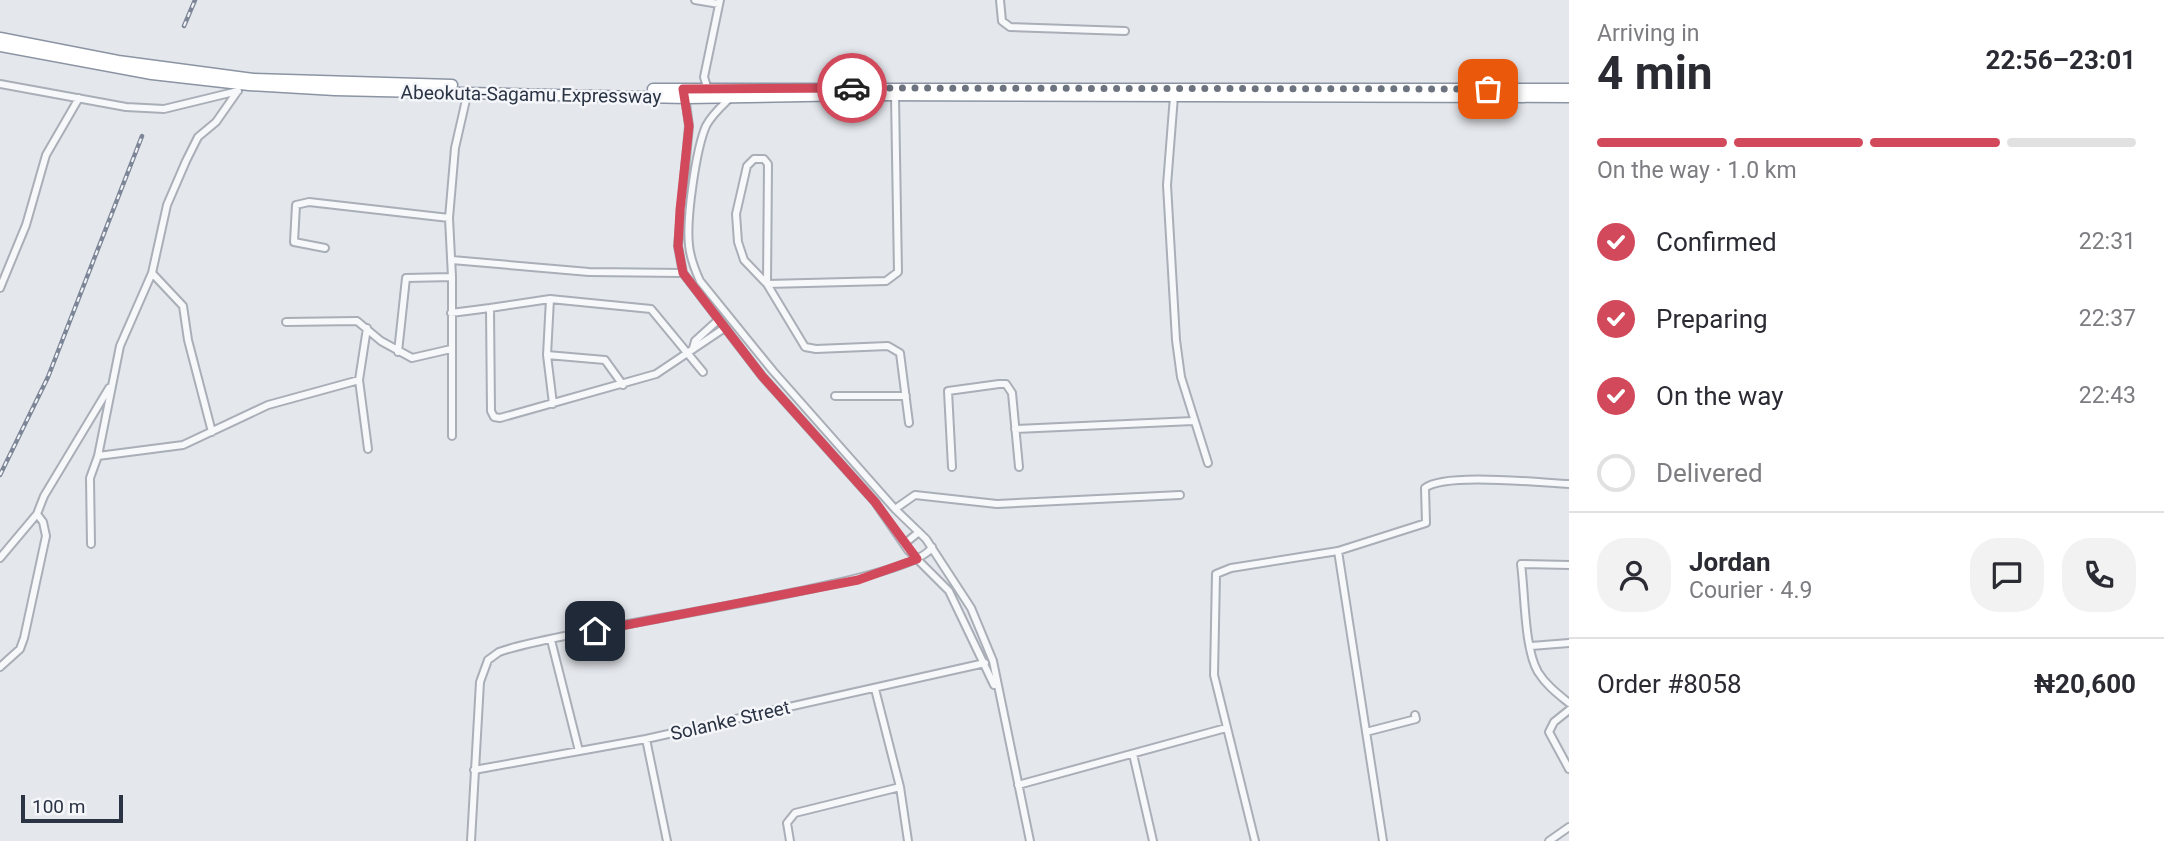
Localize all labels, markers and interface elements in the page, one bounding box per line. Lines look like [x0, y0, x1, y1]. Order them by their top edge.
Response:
text: Arriving in [1597, 20, 1700, 47]
text: 22:56–23:01 [1986, 45, 2136, 75]
text: 4 min [1597, 46, 1713, 100]
courier [817, 53, 887, 123]
pin [1458, 59, 1518, 119]
icon: car [833, 69, 871, 107]
icon: bag [1469, 70, 1507, 108]
street label: Abeokuta-Sagamu Expressway [400, 81, 662, 108]
text: On the way · 1.0 km [1597, 157, 1797, 184]
icon: check [1597, 223, 1635, 261]
text: Confirmed [1656, 227, 1777, 257]
text: 22:31 [2079, 228, 2136, 255]
icon: check [1597, 300, 1635, 338]
text: Preparing [1656, 304, 1768, 334]
text: 22:37 [2079, 305, 2136, 332]
icon: check [1597, 377, 1635, 415]
text: On the way [1656, 381, 1784, 411]
text: 22:43 [2079, 382, 2136, 409]
text: Delivered [1656, 458, 1763, 488]
button: person [1597, 538, 1671, 612]
button: chat [1970, 538, 2044, 612]
button: phone [2062, 538, 2136, 612]
text: Jordan [1689, 547, 1771, 577]
text: Courier · 4.9 [1689, 577, 1812, 604]
pin [565, 601, 625, 661]
icon: home [576, 612, 614, 650]
text: Order #8058 [1597, 669, 1742, 699]
text: ₦20,600 [2034, 669, 2136, 699]
street label: Solanke Street [668, 696, 792, 745]
scale bar [21, 792, 122, 824]
text: 100 m [32, 795, 85, 818]

